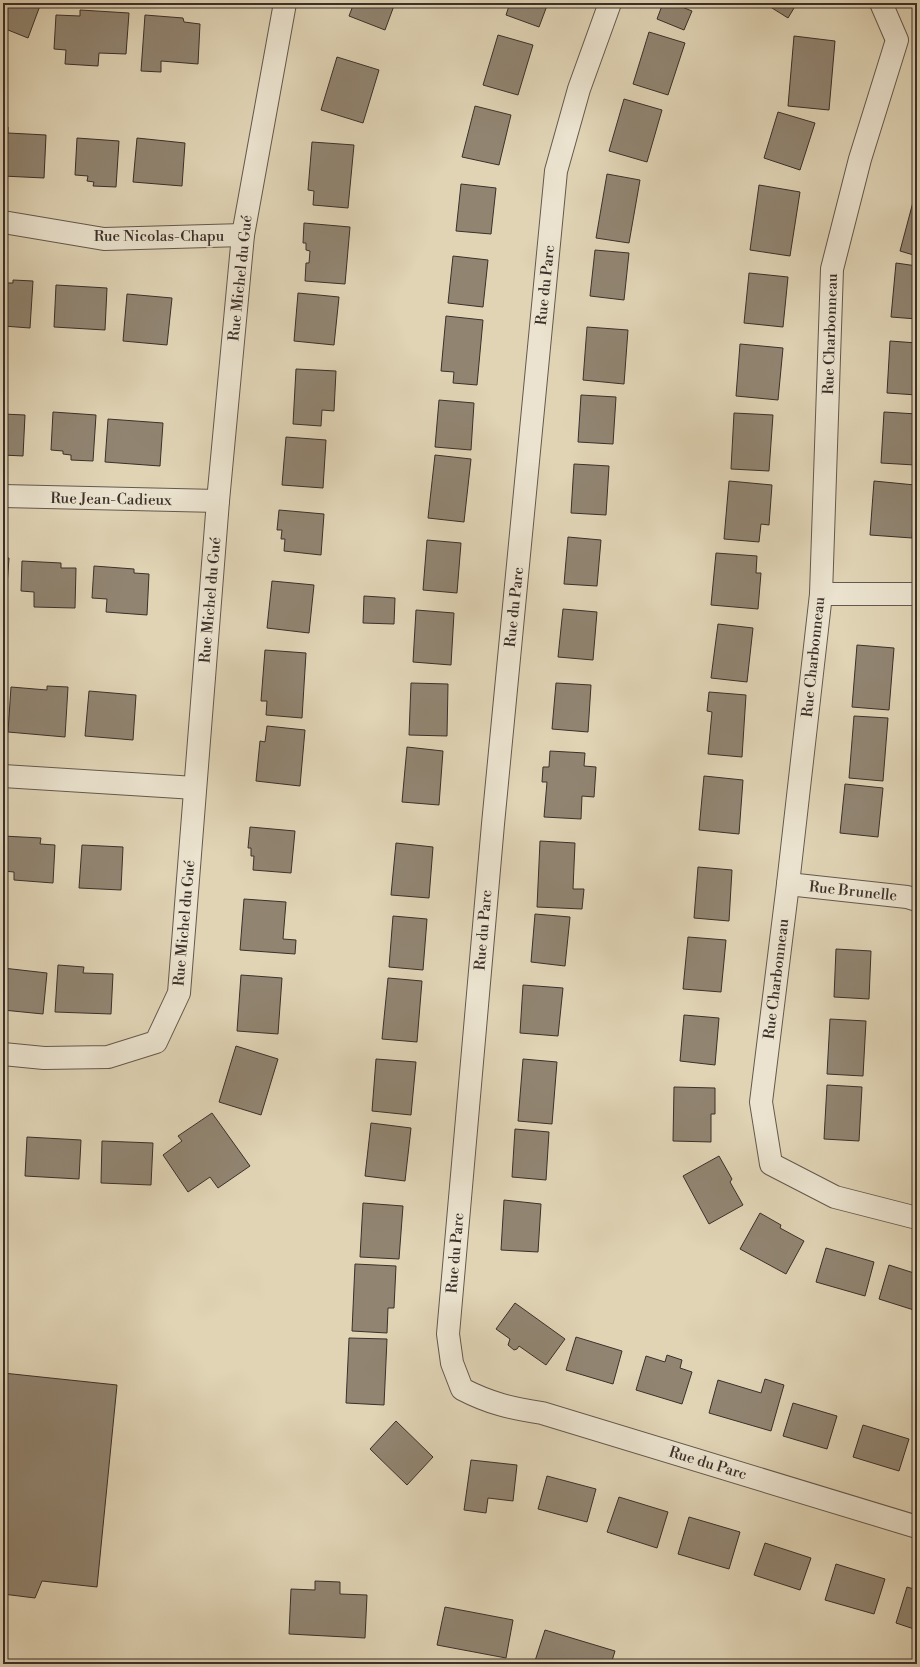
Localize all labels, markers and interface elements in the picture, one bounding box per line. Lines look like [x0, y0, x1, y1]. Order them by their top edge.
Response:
street label: Rue Michel du Gué [224, 214, 257, 342]
street label: Rue Nicolas-Chapu [94, 227, 225, 246]
street label: Rue du Parc [532, 244, 559, 326]
street label: Rue Charbonneau [819, 273, 842, 395]
street label: Rue Jean-Cadieux [50, 489, 172, 510]
street label: Rue Michel du Gué [196, 536, 225, 664]
street label: Rue du Parc [501, 566, 528, 648]
street label: Rue Charbonneau [798, 595, 829, 718]
street label: Rue Michel du Gué [170, 859, 199, 987]
street label: Rue Brunelle [808, 877, 898, 906]
street label: Rue du Parc [471, 889, 496, 971]
street label: Rue Charbonneau [760, 917, 793, 1040]
street label: Rue du Parc [443, 1212, 468, 1294]
street label: Rue du Parc [666, 1443, 749, 1484]

